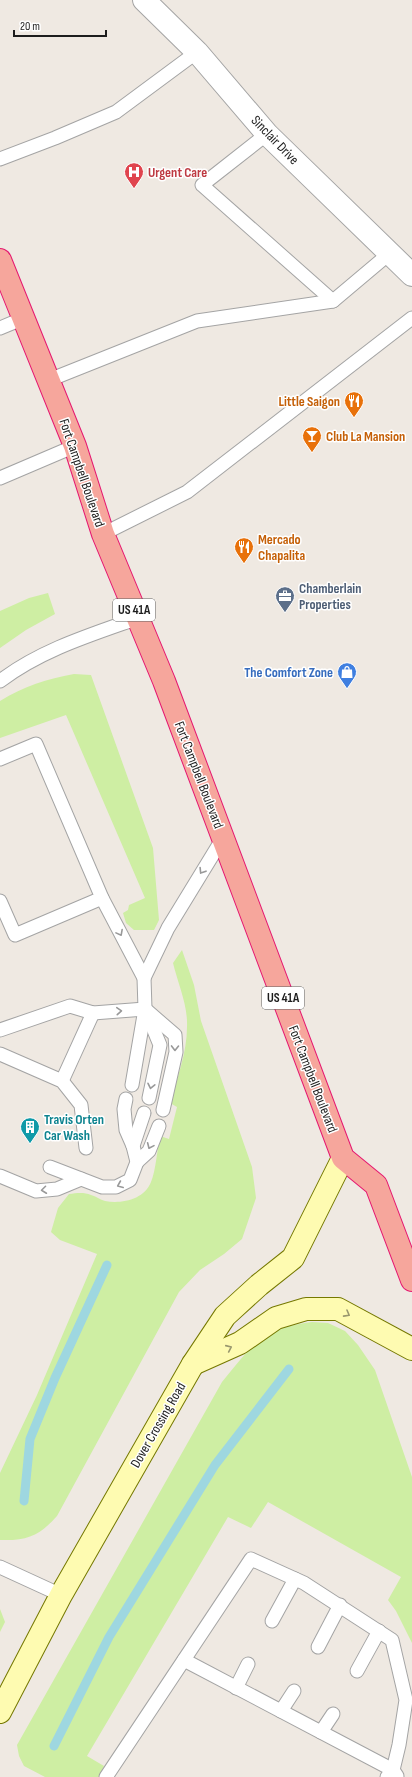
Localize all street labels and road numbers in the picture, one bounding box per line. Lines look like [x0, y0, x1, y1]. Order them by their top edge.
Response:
street label: Sinclair Drive [248, 112, 302, 168]
street label: Fort Campbell Boulevard [55, 417, 109, 530]
road number: US 41A [113, 599, 155, 621]
street label: Fort Campbell Boulevard [171, 719, 227, 831]
road number: US 41A [262, 987, 304, 1009]
street label: Fort Campbell Boulevard [285, 1023, 341, 1135]
street label: Dover Crossing Road [127, 1379, 189, 1471]

